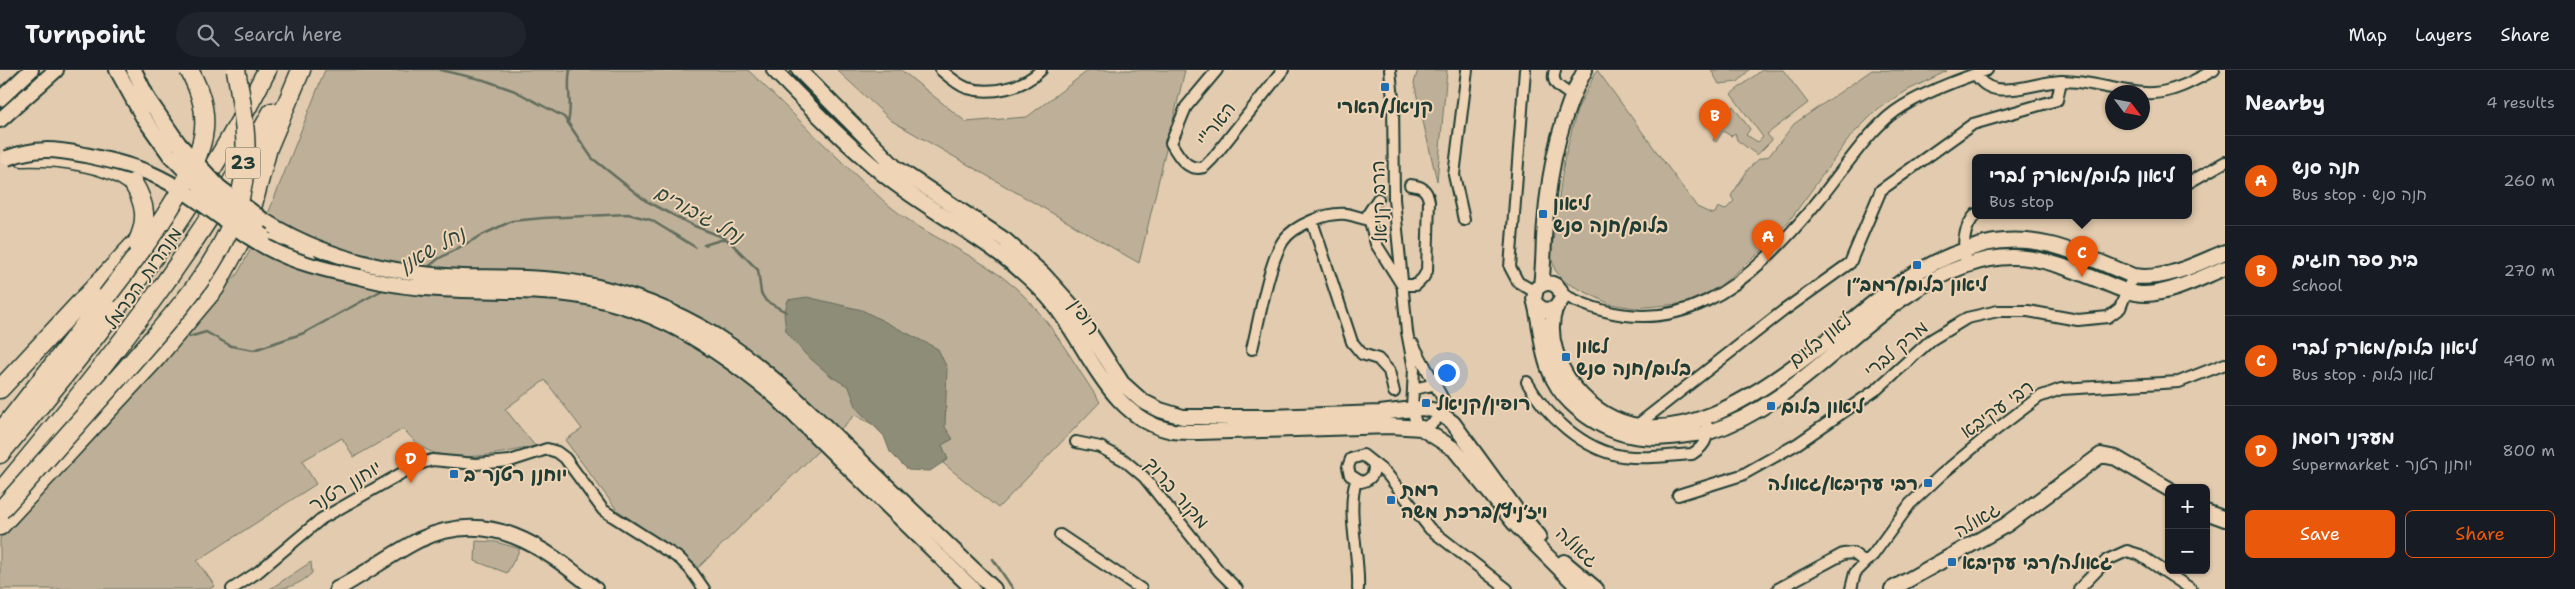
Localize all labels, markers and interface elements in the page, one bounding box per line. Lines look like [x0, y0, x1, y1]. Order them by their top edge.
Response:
search box [176, 12, 526, 57]
text: Turnpoint [25, 19, 146, 51]
icon: search [194, 21, 222, 49]
text: Search here [234, 22, 342, 47]
text: Map [2349, 23, 2387, 47]
text: Layers [2415, 23, 2472, 47]
text: Share [2500, 23, 2550, 47]
marker: קניאל/הארי [1379, 81, 1391, 93]
north arrow [2105, 85, 2150, 130]
text: Nearby [2245, 89, 2325, 117]
text: 4 results [2486, 92, 2555, 113]
place label: קניאל/הארי [1337, 94, 1433, 119]
street label: האר"י [1191, 97, 1241, 151]
pin: B [1699, 99, 1731, 140]
road number: 23 [226, 148, 260, 179]
popup [1972, 154, 2192, 219]
text: חנה סנש [2292, 155, 2360, 180]
street label: הרב קניאל [1365, 160, 1393, 244]
text: ליאון בלום/מארק לברי [1989, 163, 2175, 188]
text: A [2255, 170, 2267, 191]
text: 260 m [2503, 170, 2555, 191]
water label: נחל גיבורים [650, 179, 749, 250]
text: Bus stop · חנה סנש [2292, 184, 2427, 205]
place label: ליאון בלום/חנה סנש [1553, 191, 1668, 238]
text: Bus stop [1989, 191, 2054, 212]
marker: ליאון בלום/חנה סנש [1537, 208, 1549, 220]
water label: נחל שאנן [394, 220, 471, 278]
pin: A [1752, 220, 1784, 261]
street label: מנהרות הכרמל [98, 222, 188, 334]
pin: C [2066, 236, 2098, 277]
text: בית ספר חוגים [2292, 247, 2418, 272]
marker: ליאון בלום/רמב״ן [1911, 259, 1923, 271]
text: B [2256, 260, 2266, 281]
text: 270 m [2504, 260, 2555, 281]
place label: ליאון בלום/רמב״ן [1846, 272, 1989, 297]
text: School [2292, 275, 2342, 296]
street label: רופין [1064, 294, 1106, 340]
street label: לאון בלום [1783, 307, 1858, 372]
street label: מרק לברי [1859, 315, 1933, 383]
place label: לאון בלום/חנה סנש [1576, 334, 1691, 381]
text: ליאון בלום/מארק לברי [2292, 335, 2477, 360]
text: C [2256, 350, 2266, 371]
text: 490 m [2503, 350, 2555, 371]
marker: לאון בלום/חנה סנש [1560, 351, 1572, 363]
your location [1434, 360, 1460, 386]
text: Bus stop · לאון בלום [2292, 364, 2434, 385]
street label: רבי עקיבא [1955, 374, 2039, 444]
place label: רופין/קניאל [1436, 391, 1531, 416]
place label: ליאון בלום [1781, 394, 1866, 419]
marker: רופין/קניאל [1420, 397, 1432, 409]
marker: ליאון בלום [1765, 400, 1777, 412]
text: מעדני רוסמן [2292, 425, 2395, 450]
text: D [2255, 440, 2267, 461]
text: 800 m [2503, 440, 2555, 461]
pin: D [395, 442, 427, 483]
street label: מקור ברוך [1139, 452, 1215, 534]
text: Supermarket · יוחנן רטנר [2292, 454, 2472, 475]
street label: יוחנן רטנר [304, 455, 386, 517]
place label: יוחנן רטנר ב [463, 462, 567, 487]
marker: יוחנן רטנר ב [448, 468, 460, 480]
place label: רבי עקיבא/גאולה [1768, 471, 1918, 496]
place label: רמת ויז׳ניץ/ברכת משה [1399, 477, 1548, 524]
marker: רבי עקיבא/גאולה [1922, 477, 1934, 489]
map controls [2165, 484, 2210, 574]
button: + [2165, 484, 2210, 529]
marker: רמת ויז׳ניץ/ברכת משה [1385, 494, 1397, 506]
street label: גאולה [1949, 496, 2005, 544]
button: Save [2245, 510, 2395, 558]
button: Share [2405, 510, 2555, 558]
street label: גאולה [1550, 521, 1604, 573]
button: − [2165, 529, 2210, 574]
place label: גאולה/רבי עקיבא [1962, 550, 2112, 575]
marker: גאולה/רבי עקיבא [1946, 556, 1958, 568]

